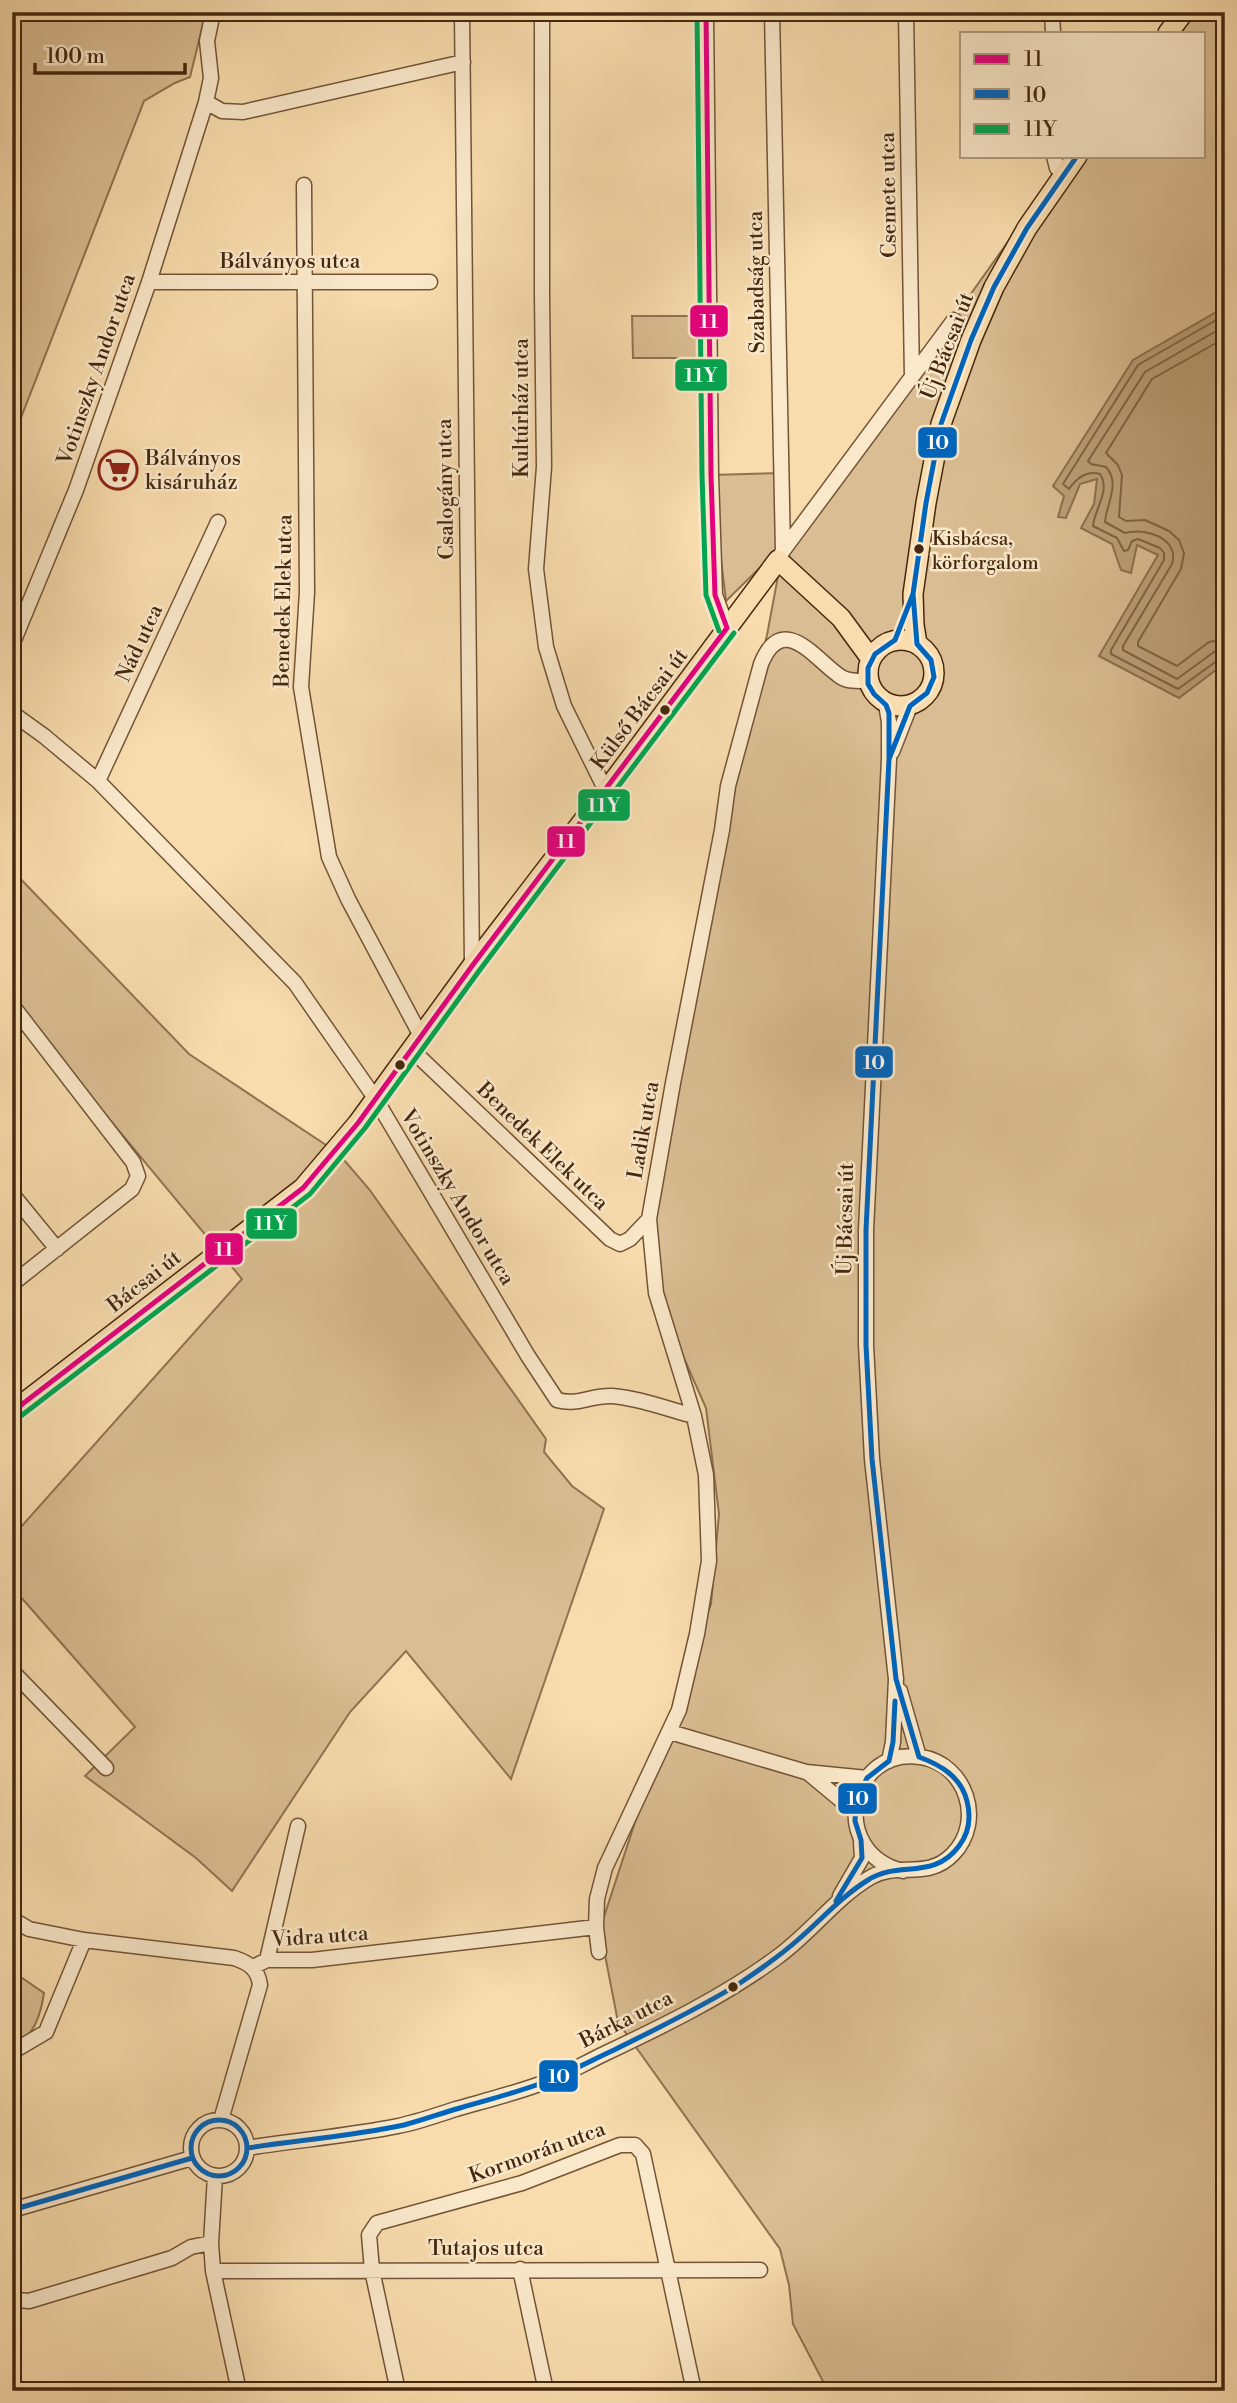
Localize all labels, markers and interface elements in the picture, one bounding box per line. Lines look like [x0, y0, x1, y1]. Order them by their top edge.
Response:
scale bar [35, 32, 186, 76]
legend [960, 32, 1206, 158]
text: 100 m [46, 44, 105, 70]
text: 11 [1024, 47, 1043, 73]
text: 10 [1024, 83, 1046, 109]
text: 11Y [1024, 117, 1058, 143]
street label: Csemete utca [875, 131, 903, 258]
street label: Szabadság utca [743, 210, 771, 354]
street label: Bálványos utca [219, 249, 361, 275]
street label: Votinszky Andor utca [52, 270, 142, 469]
street label: Új Bácsai út [913, 287, 980, 404]
line badge: 11 [689, 304, 729, 338]
text: 11 [700, 310, 718, 334]
street label: Kultúrház utca [509, 338, 535, 478]
line badge: 11Y [674, 358, 728, 392]
text: 11Y [684, 364, 718, 388]
street label: Csalogány utca [432, 418, 460, 560]
line badge: 10 [917, 426, 958, 459]
text: 10 [927, 431, 949, 455]
place label: Bálványos kisáruház [144, 446, 241, 496]
supermarket icon: Bálványos kisáruház [97, 449, 139, 491]
street label: Benedek Elek utca [269, 514, 299, 689]
place label: Kisbácsa, körforgalom [932, 527, 1039, 575]
marker: Kisbácsa, körforgalom [912, 542, 926, 556]
street label: Nád utca [111, 600, 169, 686]
street label: Külső Bácsai út [586, 643, 694, 776]
unlabelled marker [658, 703, 672, 717]
line badge: 11Y [577, 788, 631, 822]
text: 11Y [587, 794, 621, 818]
line badge: 11 [546, 825, 586, 858]
text: 11 [557, 830, 575, 854]
line badge: 10 [854, 1045, 894, 1079]
text: 10 [863, 1051, 885, 1075]
unlabelled marker [393, 1058, 407, 1072]
street label: Benedek Elek utca [470, 1076, 614, 1217]
street label: Ladik utca [623, 1079, 665, 1181]
street label: Votinszky Andor utca [394, 1104, 520, 1291]
street label: Új Bácsai út [829, 1162, 860, 1276]
line badge: 11Y [245, 1207, 298, 1240]
text: 11Y [254, 1212, 288, 1236]
line badge: 11 [204, 1232, 244, 1266]
text: 11 [215, 1238, 233, 1262]
street label: Bácsai út [102, 1245, 187, 1319]
line badge: 10 [837, 1782, 878, 1815]
text: 10 [847, 1787, 869, 1811]
street label: Vidra utca [270, 1921, 370, 1953]
unlabelled marker [726, 1980, 740, 1994]
street label: Bárka utca [575, 1985, 678, 2055]
line badge: 10 [538, 2059, 579, 2093]
text: 10 [548, 2065, 570, 2089]
street label: Kormorán utca [465, 2116, 610, 2190]
street label: Tutajos utca [428, 2236, 544, 2262]

